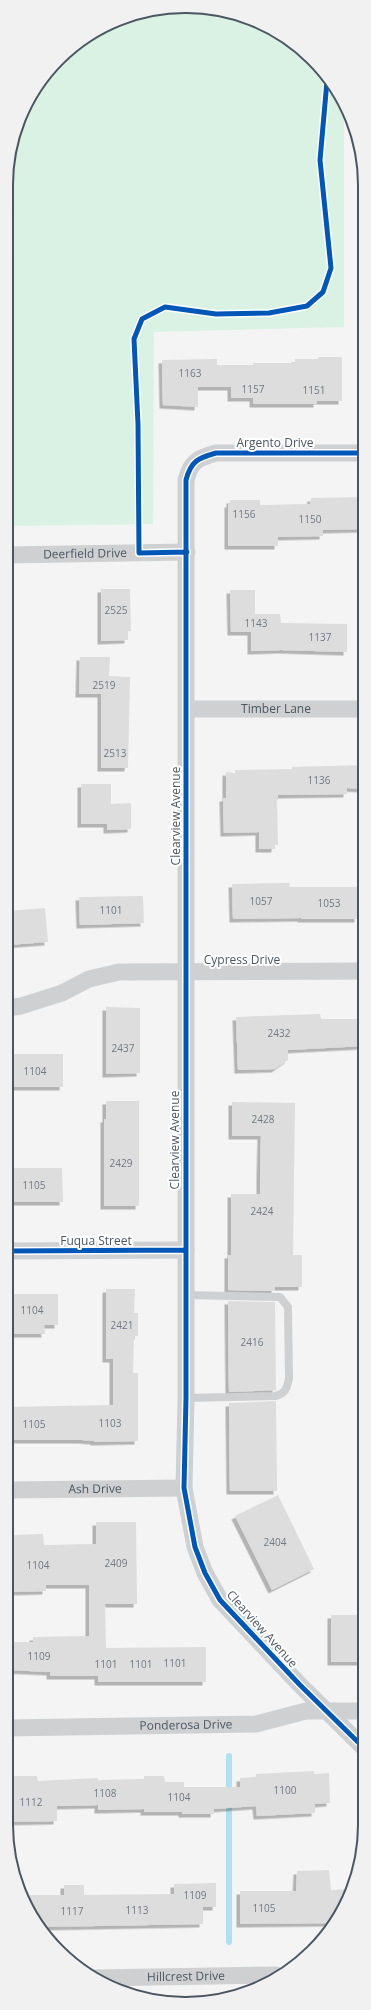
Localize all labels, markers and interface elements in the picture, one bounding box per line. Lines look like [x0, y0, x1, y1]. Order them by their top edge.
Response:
house number: 1163 [179, 366, 202, 380]
house number: 1157 [242, 382, 265, 396]
house number: 1151 [303, 383, 325, 397]
street label: Argento Drive [236, 434, 314, 451]
house number: 1156 [233, 507, 256, 521]
house number: 1150 [299, 512, 322, 526]
street label: Deerfield Drive [43, 544, 127, 562]
house number: 2525 [105, 603, 128, 617]
house number: 1143 [245, 616, 268, 630]
house number: 1137 [309, 630, 332, 644]
house number: 2519 [93, 678, 116, 692]
street label: Timber Lane [241, 700, 311, 717]
house number: 2513 [104, 746, 127, 760]
street label: Clearview Avenue [167, 766, 184, 865]
house number: 1136 [308, 773, 331, 787]
house number: 1057 [250, 894, 273, 908]
house number: 1053 [318, 896, 341, 910]
house number: 1101 [100, 903, 122, 917]
street label: Cypress Drive [204, 951, 281, 968]
house number: 2432 [268, 1026, 291, 1040]
house number: 2437 [112, 1041, 135, 1055]
house number: 1104 [24, 1064, 47, 1078]
street label: Clearview Avenue [166, 1090, 183, 1189]
house number: 2428 [252, 1112, 275, 1126]
house number: 2429 [110, 1156, 133, 1170]
house number: 1105 [23, 1178, 46, 1192]
house number: 2424 [251, 1204, 274, 1218]
street label: Fuqua Street [60, 1232, 132, 1249]
house number: 1104 [21, 1303, 44, 1317]
house number: 2421 [111, 1318, 133, 1332]
house number: 2416 [241, 1335, 264, 1349]
house number: 1103 [99, 1416, 122, 1430]
house number: 1105 [23, 1417, 46, 1431]
street label: Ash Drive [68, 1480, 122, 1497]
house number: 2404 [264, 1535, 287, 1549]
house number: 2409 [105, 1556, 128, 1570]
house number: 1104 [27, 1558, 50, 1572]
street label: Clearview Avenue [223, 1586, 302, 1671]
house number: 1109 [28, 1649, 51, 1663]
house number: 1101 [164, 1656, 186, 1670]
house number: 1101 [95, 1657, 117, 1671]
house number: 1101 [130, 1657, 152, 1671]
street label: Ponderosa Drive [139, 1715, 233, 1734]
house number: 1100 [274, 1783, 297, 1797]
house number: 1108 [94, 1786, 117, 1800]
house number: 1104 [168, 1790, 191, 1804]
house number: 1112 [20, 1795, 43, 1809]
house number: 1109 [184, 1888, 207, 1902]
house number: 1105 [253, 1901, 276, 1915]
house number: 1113 [126, 1903, 149, 1917]
house number: 1117 [61, 1904, 84, 1918]
street label: Hillcrest Drive [147, 1967, 225, 1985]

